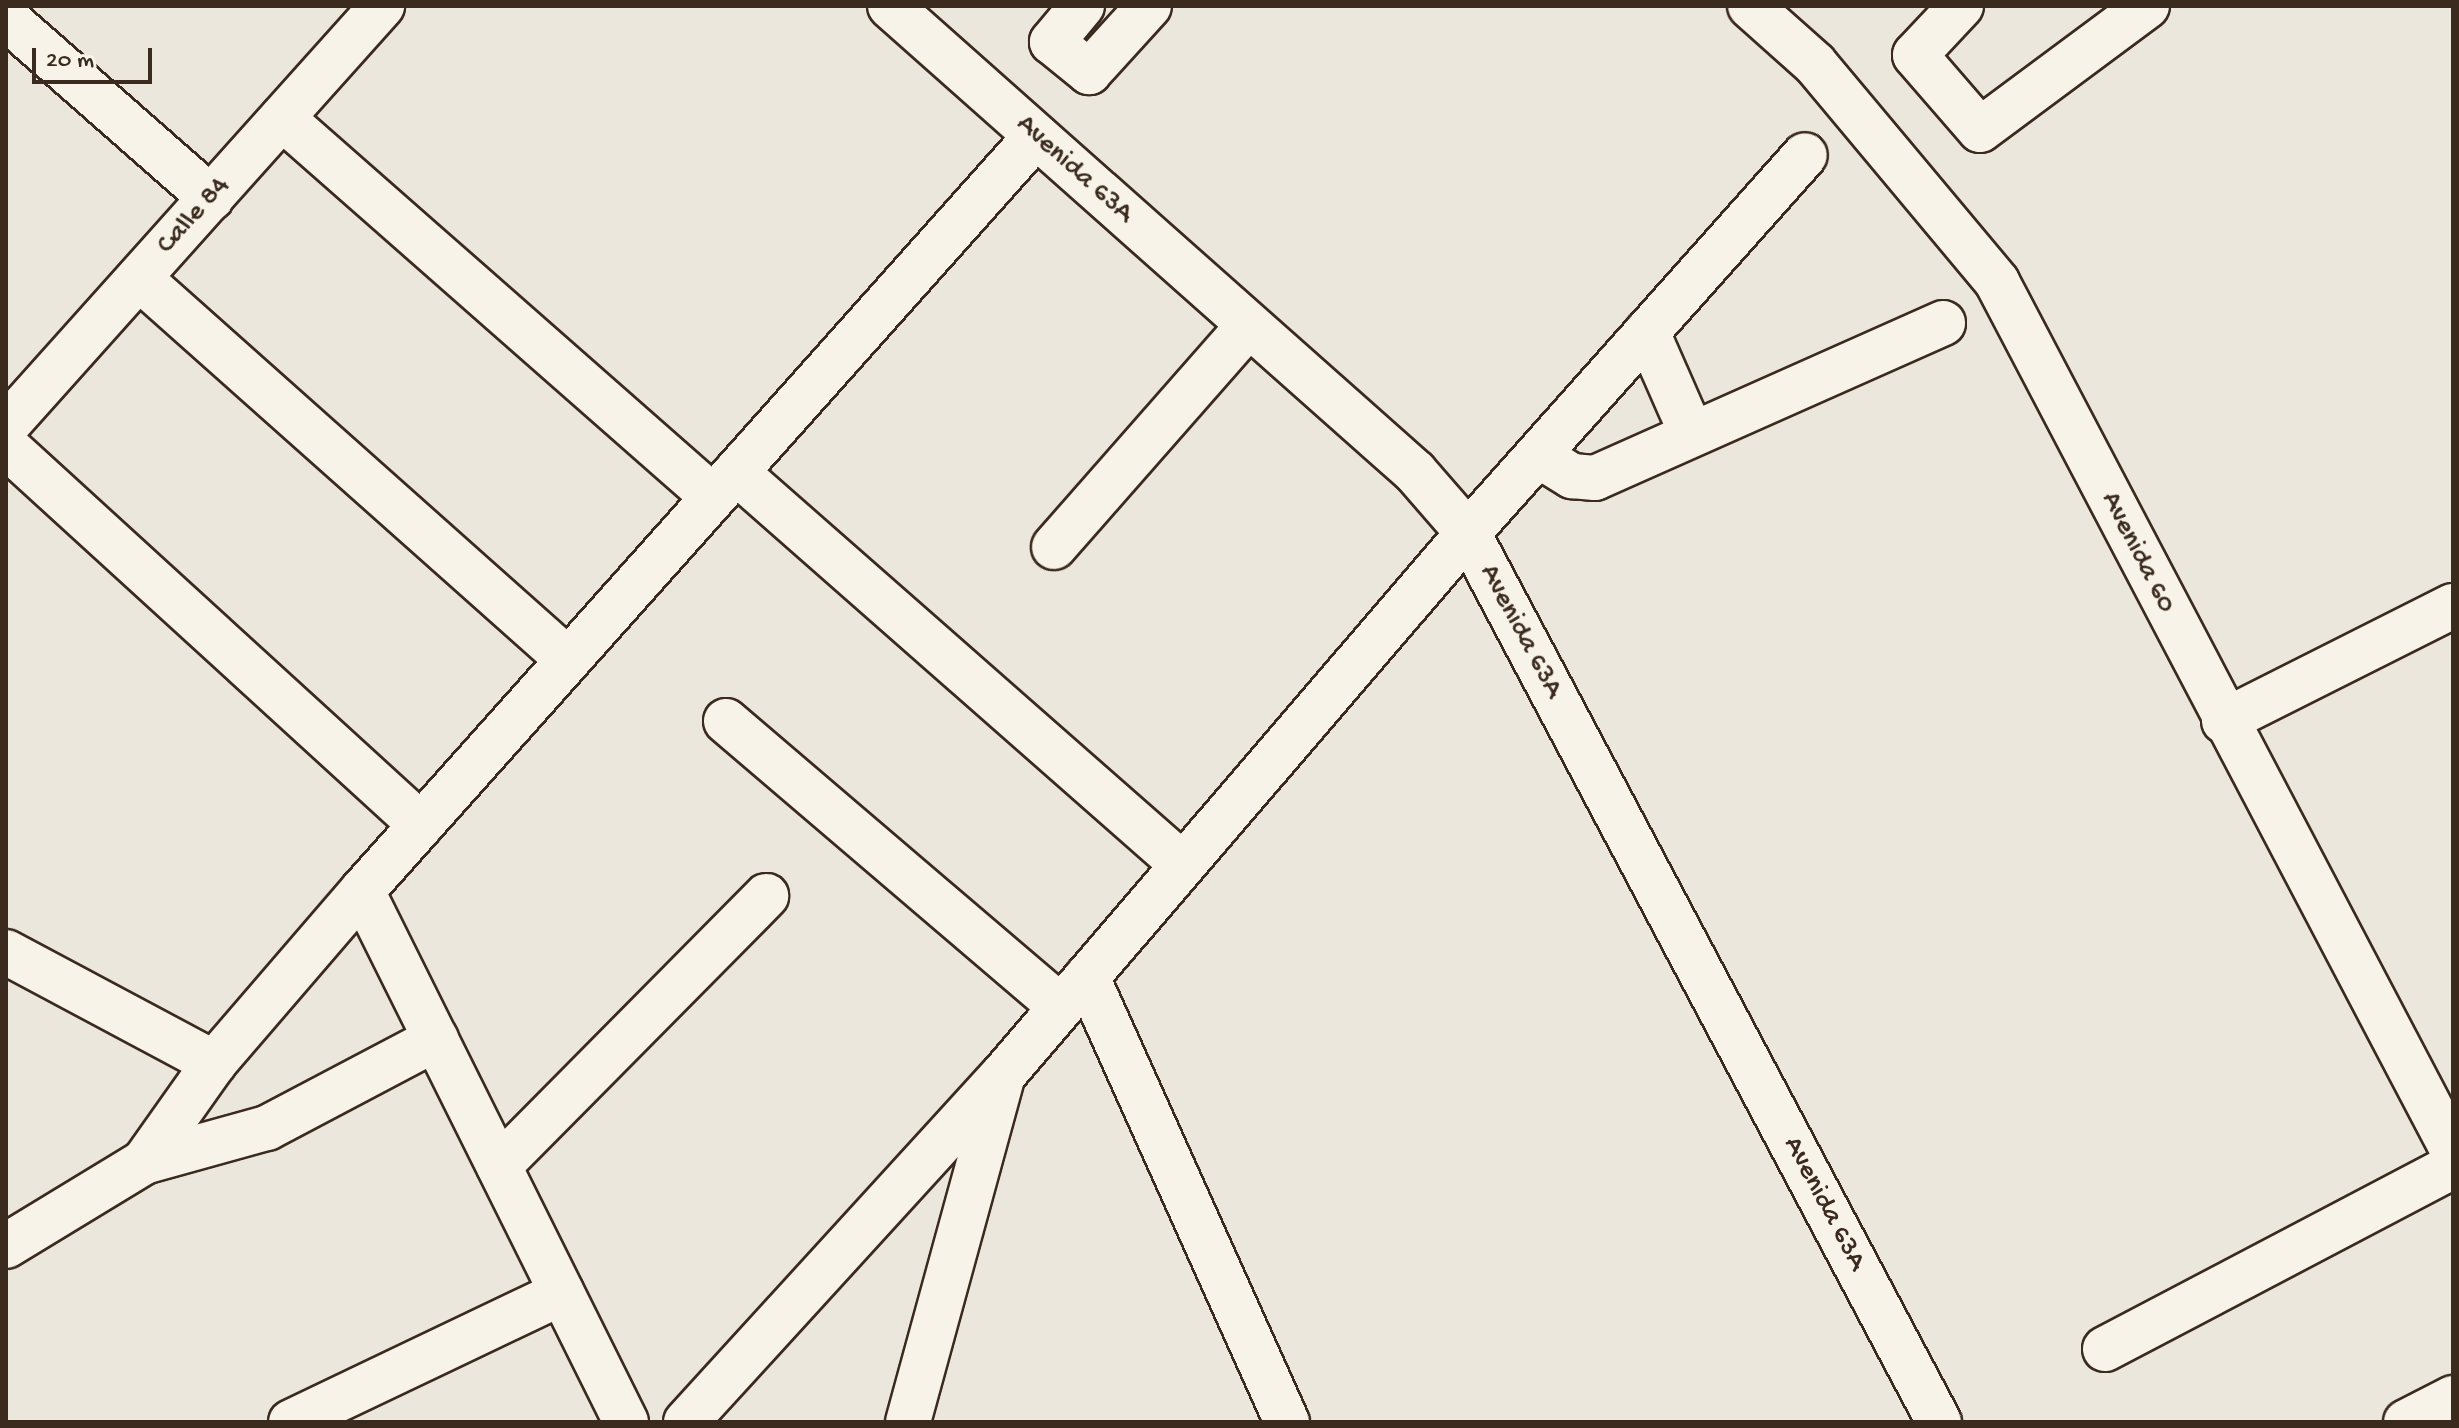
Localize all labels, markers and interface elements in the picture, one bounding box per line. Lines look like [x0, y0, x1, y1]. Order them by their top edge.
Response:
scale bar [36, 32, 156, 82]
text: 20 m [46, 47, 94, 76]
street label: Avenida 63A [1008, 108, 1140, 232]
street label: Calle 84 [150, 170, 238, 262]
street label: Avenida 60 [2092, 487, 2182, 619]
street label: Avenida 63A [1471, 559, 1569, 705]
street label: Avenida 63A [1775, 1131, 1873, 1277]

